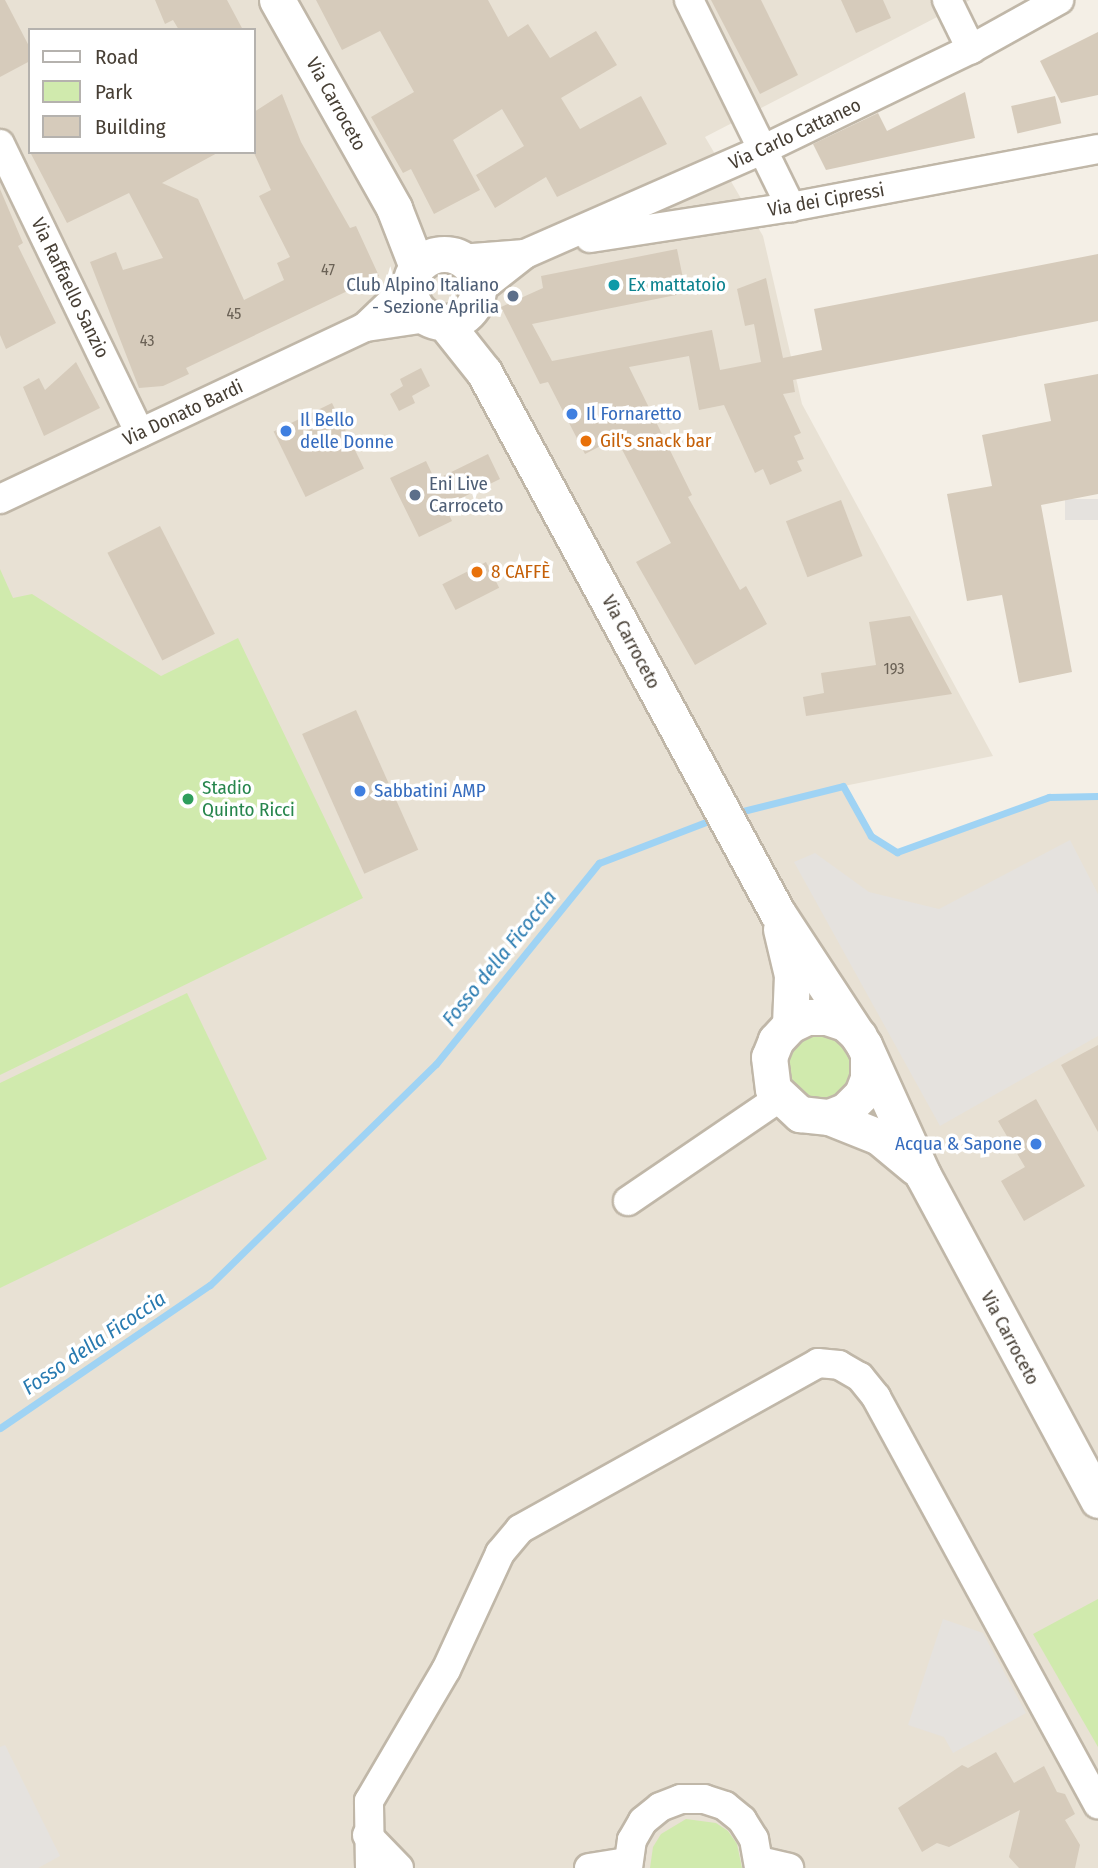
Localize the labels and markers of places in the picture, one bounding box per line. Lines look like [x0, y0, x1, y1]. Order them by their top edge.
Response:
place label: Club Alpino Italiano - Sezione Aprilia [346, 274, 499, 318]
place label: Ex mattatoio [628, 274, 726, 296]
marker: Ex mattatoio [606, 277, 622, 293]
marker: Club Alpino Italiano - Sezione Aprilia [505, 288, 521, 304]
place label: Il Fornaretto [586, 403, 682, 425]
marker: Il Fornaretto [564, 406, 580, 422]
place label: Il Bello delle Donne [300, 409, 394, 453]
marker: Il Bello delle Donne [278, 423, 294, 439]
place label: Gil's snack bar [600, 430, 711, 452]
marker: Gil's snack bar [578, 433, 594, 449]
place label: Eni Live Carroceto [429, 473, 504, 517]
marker: Eni Live Carroceto [407, 487, 423, 503]
place label: 8 CAFFÈ [491, 561, 550, 583]
marker: 8 CAFFÈ [469, 564, 485, 580]
place label: Stadio Quinto Ricci [202, 777, 295, 821]
place label: Sabbatini AMP [374, 780, 486, 802]
marker: Sabbatini AMP [352, 783, 368, 799]
marker: Stadio Quinto Ricci [180, 791, 196, 807]
place label: Acqua & Sapone [895, 1133, 1022, 1155]
marker: Acqua & Sapone [1028, 1136, 1044, 1152]

